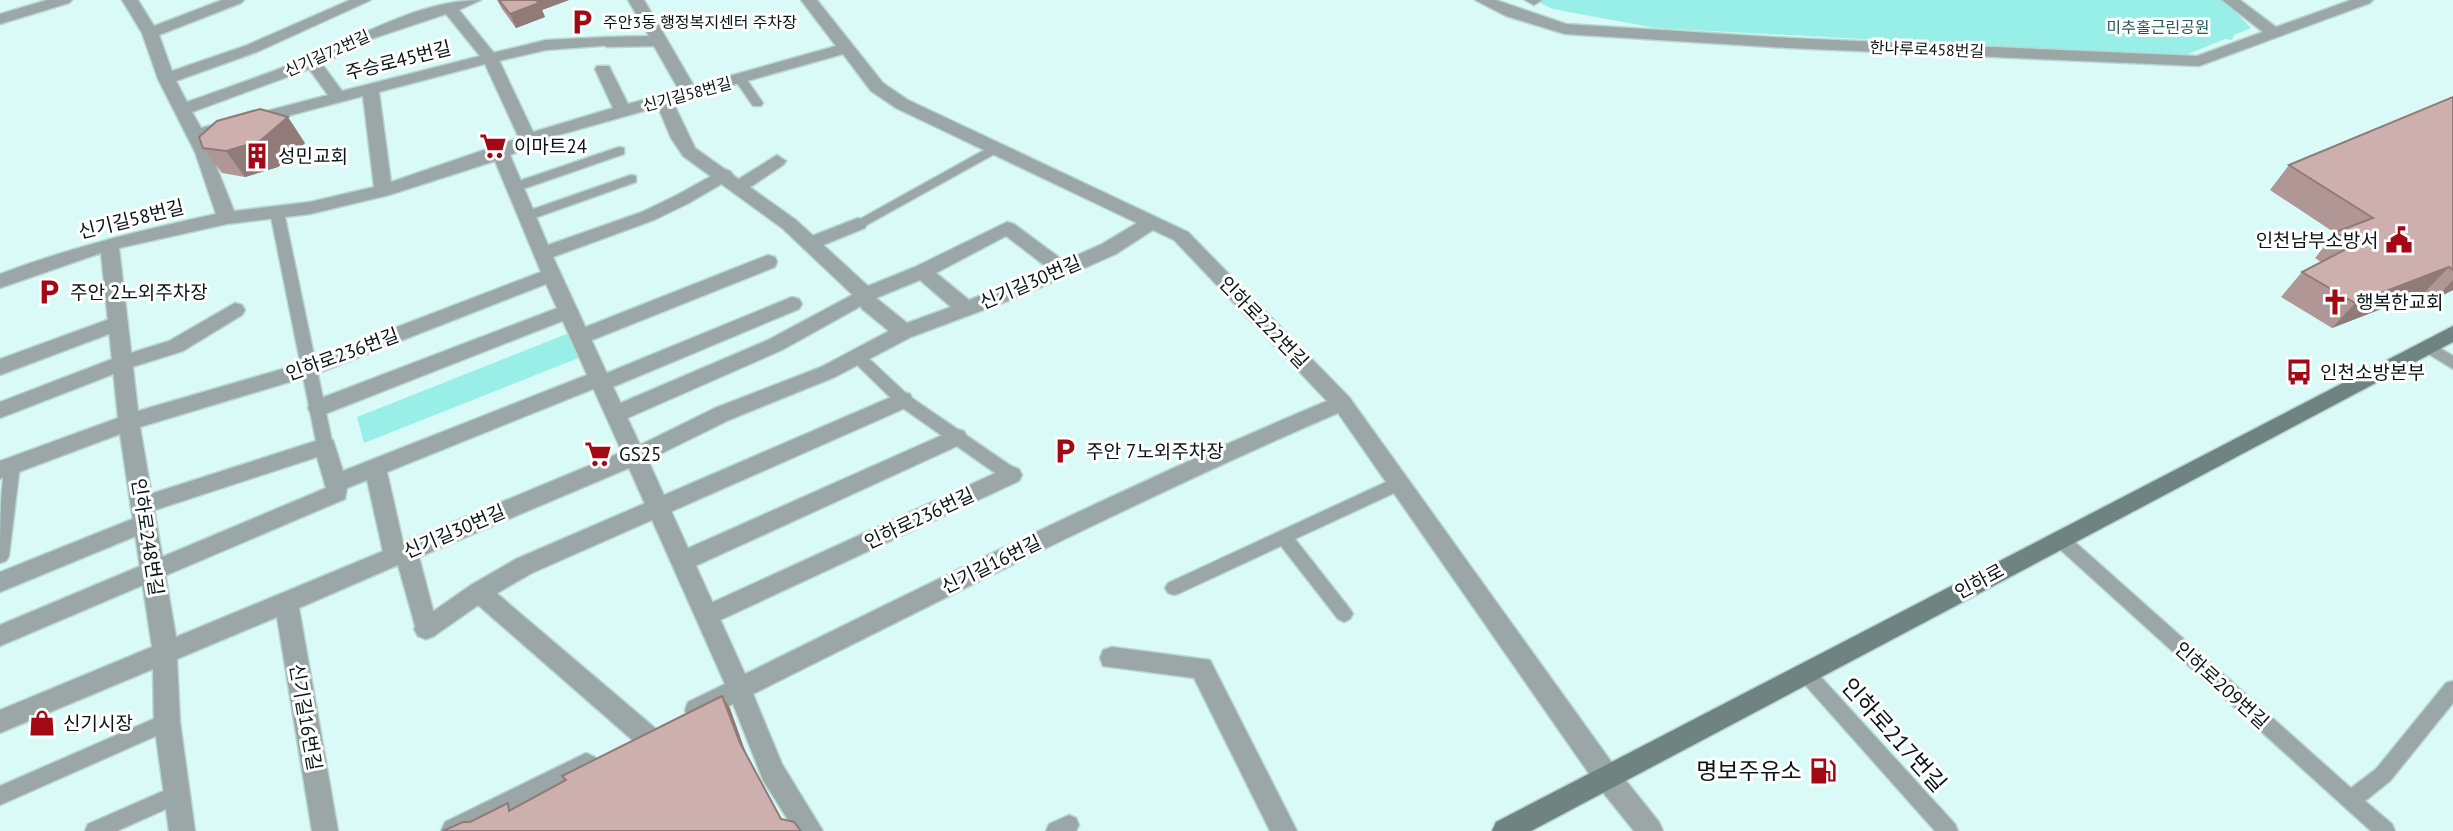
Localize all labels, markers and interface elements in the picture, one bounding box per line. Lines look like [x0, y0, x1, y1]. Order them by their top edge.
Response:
parking icon: 주안3동 행정복지센터 주차장 [567, 7, 597, 37]
place label: 주안3동 행정복지센터 주차장 [603, 12, 797, 32]
park label: 미추홀근린공원 [2106, 17, 2210, 37]
street label: 신기길72번길 [281, 25, 373, 81]
street label: 주승로45번길 [343, 35, 453, 85]
street label: 한나루로458번길 [1869, 37, 1985, 61]
street label: 신기길58번길 [640, 73, 734, 115]
supermarket icon: 이마트24 [478, 131, 508, 161]
place label: 이마트24 [514, 134, 587, 158]
building icon: 성민교회 [242, 141, 272, 171]
place label: 성민교회 [278, 144, 348, 168]
street label: 신기길58번길 [76, 194, 186, 244]
public building icon: 인천남부소방서 [2384, 225, 2414, 255]
place label: 인천남부소방서 [2256, 228, 2378, 252]
street label: 신기길30번길 [976, 250, 1084, 314]
street label: 인하로222번길 [1214, 271, 1314, 373]
parking icon: 주안 2노외주차장 [34, 277, 64, 307]
place label: 주안 2노외주차장 [70, 280, 208, 304]
church icon: 행복한교회 [2320, 287, 2350, 317]
place label: 행복한교회 [2356, 290, 2443, 314]
street label: 인하로236번길 [282, 322, 402, 386]
bus stop icon: 인천소방본부 [2284, 357, 2314, 387]
place label: 인천소방본부 [2320, 360, 2425, 384]
parking icon: 주안 7노외주차장 [1050, 436, 1080, 466]
supermarket icon: GS25 [583, 439, 613, 469]
place label: 주안 7노외주차장 [1086, 439, 1224, 463]
place label: GS25 [619, 442, 661, 466]
street label: 인하로248번길 [127, 477, 169, 597]
street label: 인하로236번길 [860, 482, 978, 554]
street label: 신기길30번길 [400, 499, 508, 563]
street label: 신기길16번길 [937, 530, 1045, 598]
street label: 인하로 [1950, 558, 2008, 604]
street label: 인하로209번길 [2170, 636, 2274, 734]
street label: 신기길16번길 [285, 662, 327, 772]
street label: 인하로217번길 [1836, 672, 1953, 798]
shop icon: 신기시장 [27, 708, 57, 738]
place label: 신기시장 [63, 711, 133, 735]
place label: 명보주유소 [1696, 756, 1802, 785]
fuel station icon: 명보주유소 [1808, 756, 1838, 786]

